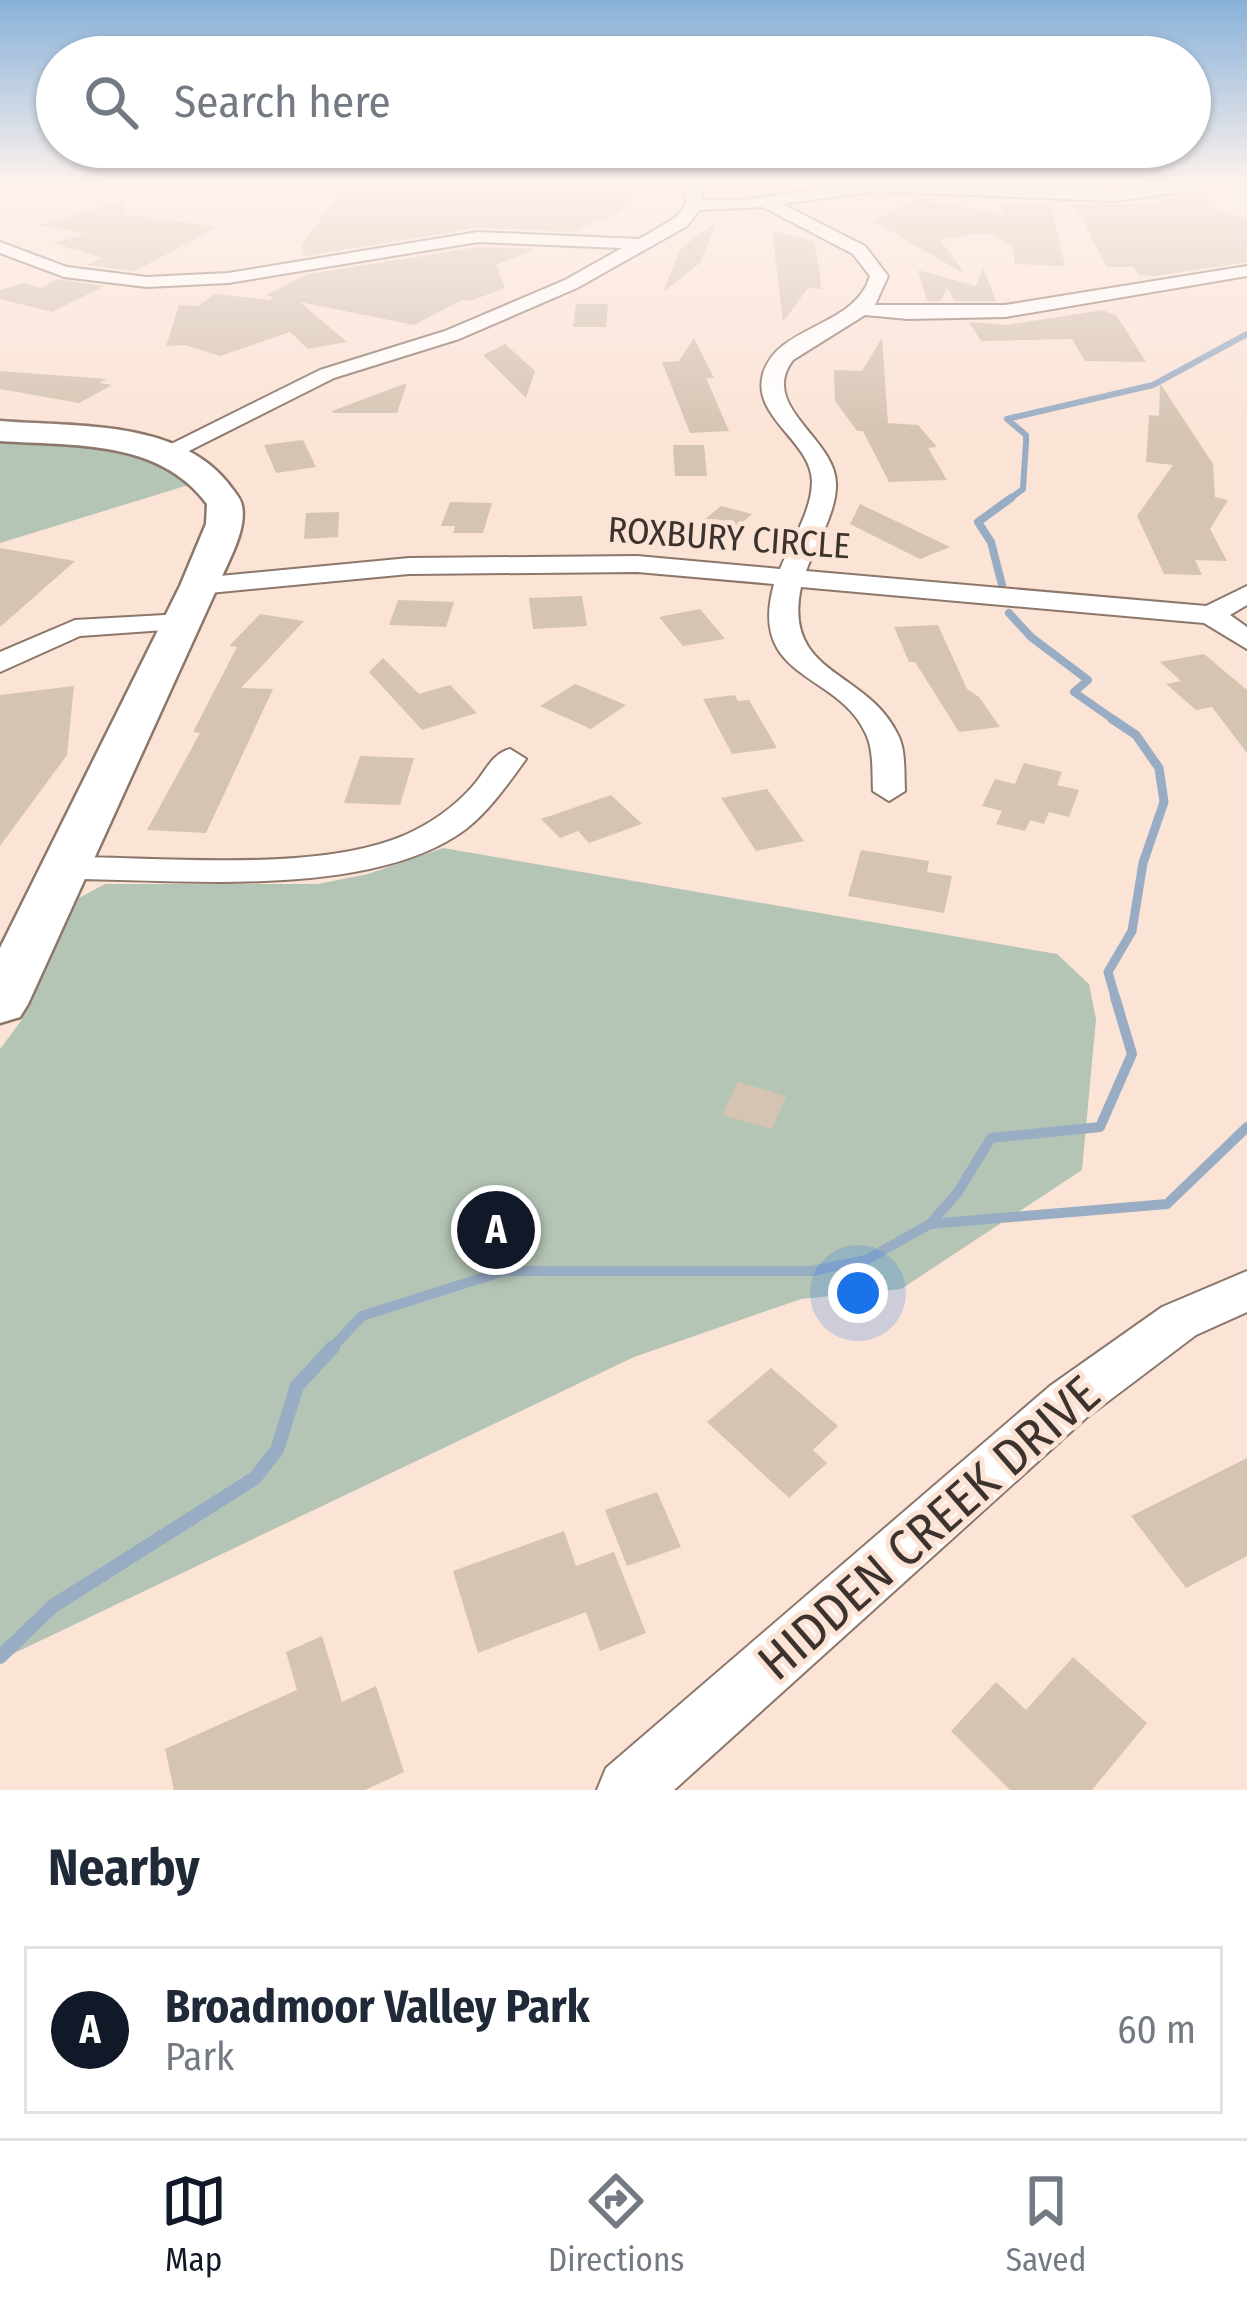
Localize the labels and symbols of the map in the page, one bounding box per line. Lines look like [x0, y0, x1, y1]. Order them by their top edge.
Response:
street label: ROXBURY CIRCLE [606, 508, 852, 568]
pin: A [457, 1185, 535, 1275]
your location [828, 1263, 888, 1323]
street label: HIDDEN CREEK DRIVE [746, 1363, 1112, 1693]

